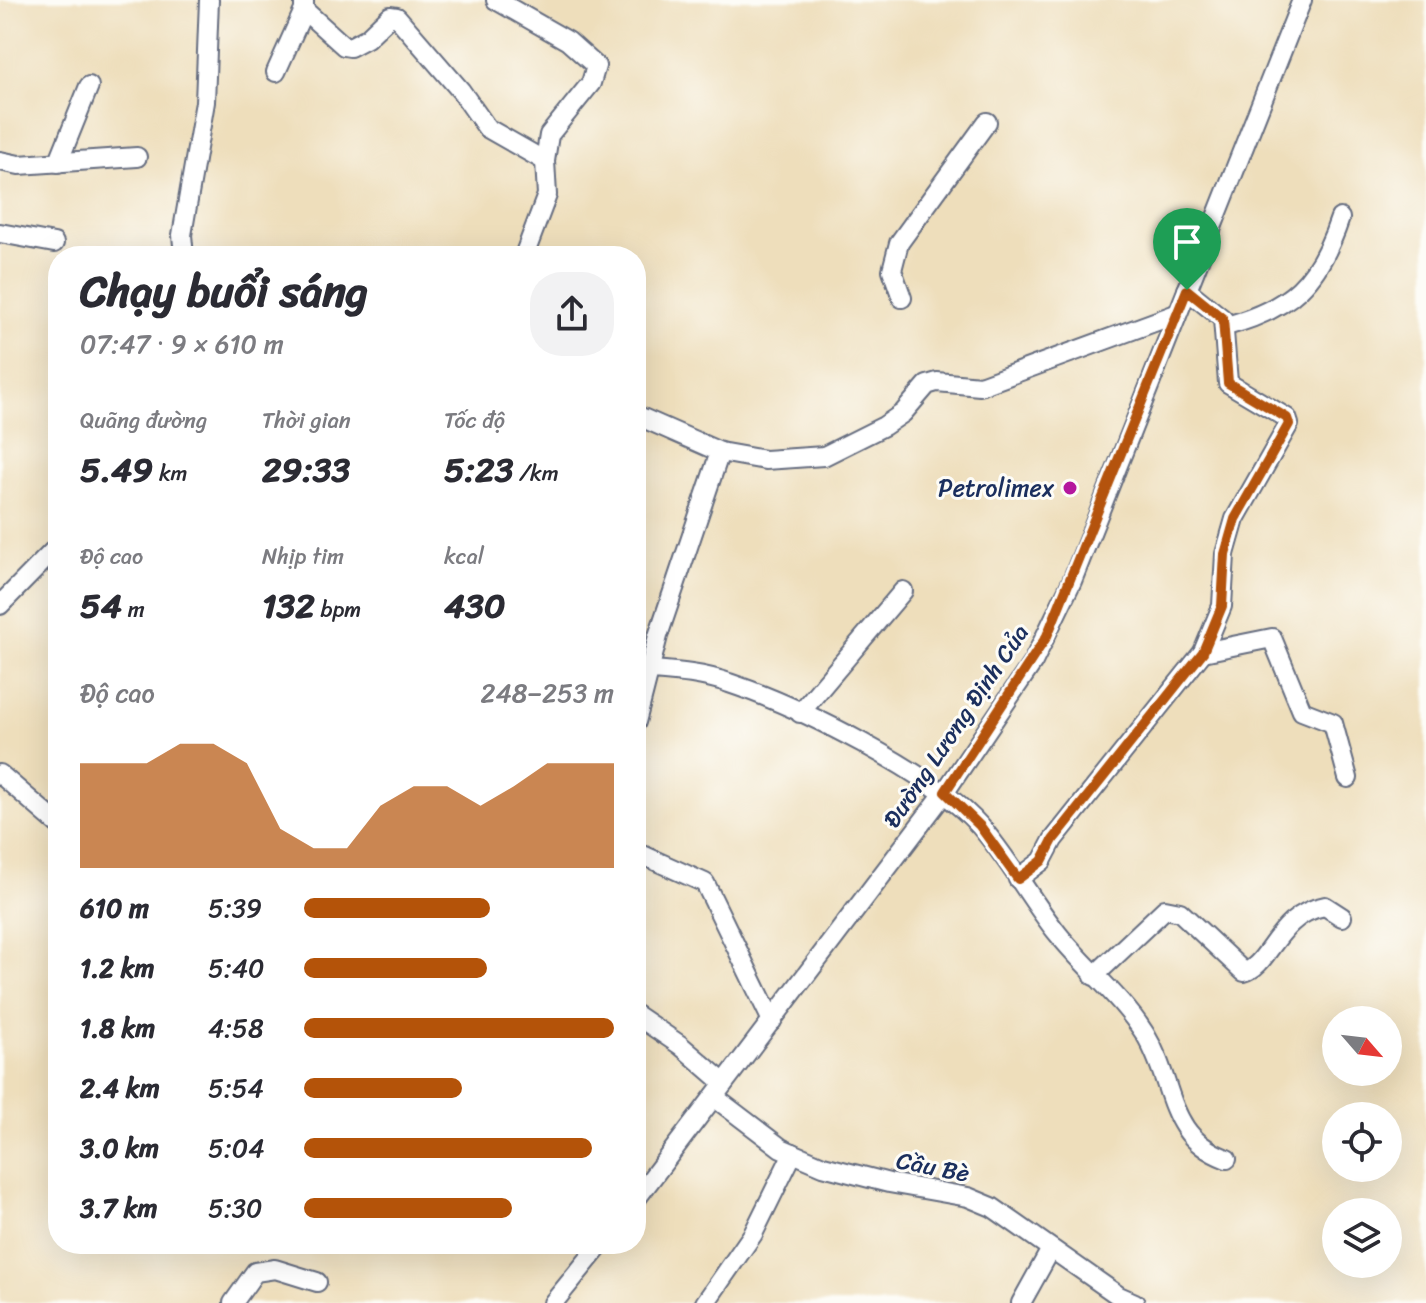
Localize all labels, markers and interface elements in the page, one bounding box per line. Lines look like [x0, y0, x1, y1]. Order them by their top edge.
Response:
pin [1153, 208, 1221, 290]
icon: arrive [1165, 220, 1209, 264]
text: Chạy buổi sáng [80, 252, 368, 330]
button: share [530, 272, 614, 356]
text: 07:47 · 9 × 610 m [80, 321, 284, 367]
text: Quãng đường [80, 401, 207, 440]
text: Thời gian [262, 401, 351, 440]
text: Tốc độ [444, 401, 505, 440]
text: 5.49 [80, 440, 153, 500]
text: 29:33 [262, 440, 350, 500]
text: 5:23 [444, 440, 513, 500]
text: km [153, 454, 187, 493]
text: /km [513, 454, 559, 493]
place label: Petrolimex [938, 467, 1055, 509]
marker: Petrolimex [1061, 479, 1079, 497]
text: Độ cao [80, 537, 143, 576]
text: Nhịp tim [262, 537, 344, 576]
text: kcal [444, 537, 484, 576]
text: 54 [80, 576, 122, 636]
text: 132 [262, 576, 315, 636]
text: 430 [444, 576, 505, 636]
text: m [122, 590, 145, 629]
text: bpm [315, 590, 361, 629]
street label: Đường Lương Định Của [872, 615, 1040, 837]
text: Độ cao [80, 670, 155, 716]
text: 248–253 m [480, 670, 614, 716]
text: 610 m [80, 885, 149, 931]
text: 5:39 [208, 885, 262, 931]
text: 1.2 km [80, 945, 155, 991]
text: 5:40 [208, 945, 264, 991]
text: 1.8 km [80, 1005, 155, 1051]
text: 4:58 [208, 1005, 264, 1051]
north arrow [1322, 1006, 1402, 1086]
map controls [1322, 1006, 1402, 1278]
text: 2.4 km [80, 1065, 160, 1111]
text: 5:54 [208, 1065, 264, 1111]
button: locate [1322, 1102, 1402, 1182]
text: 3.0 km [80, 1125, 159, 1171]
text: 5:04 [208, 1125, 264, 1171]
street label: Cầu Bè [893, 1139, 973, 1195]
text: 3.7 km [80, 1185, 158, 1231]
text: 5:30 [208, 1185, 262, 1231]
button: layers [1322, 1198, 1402, 1278]

